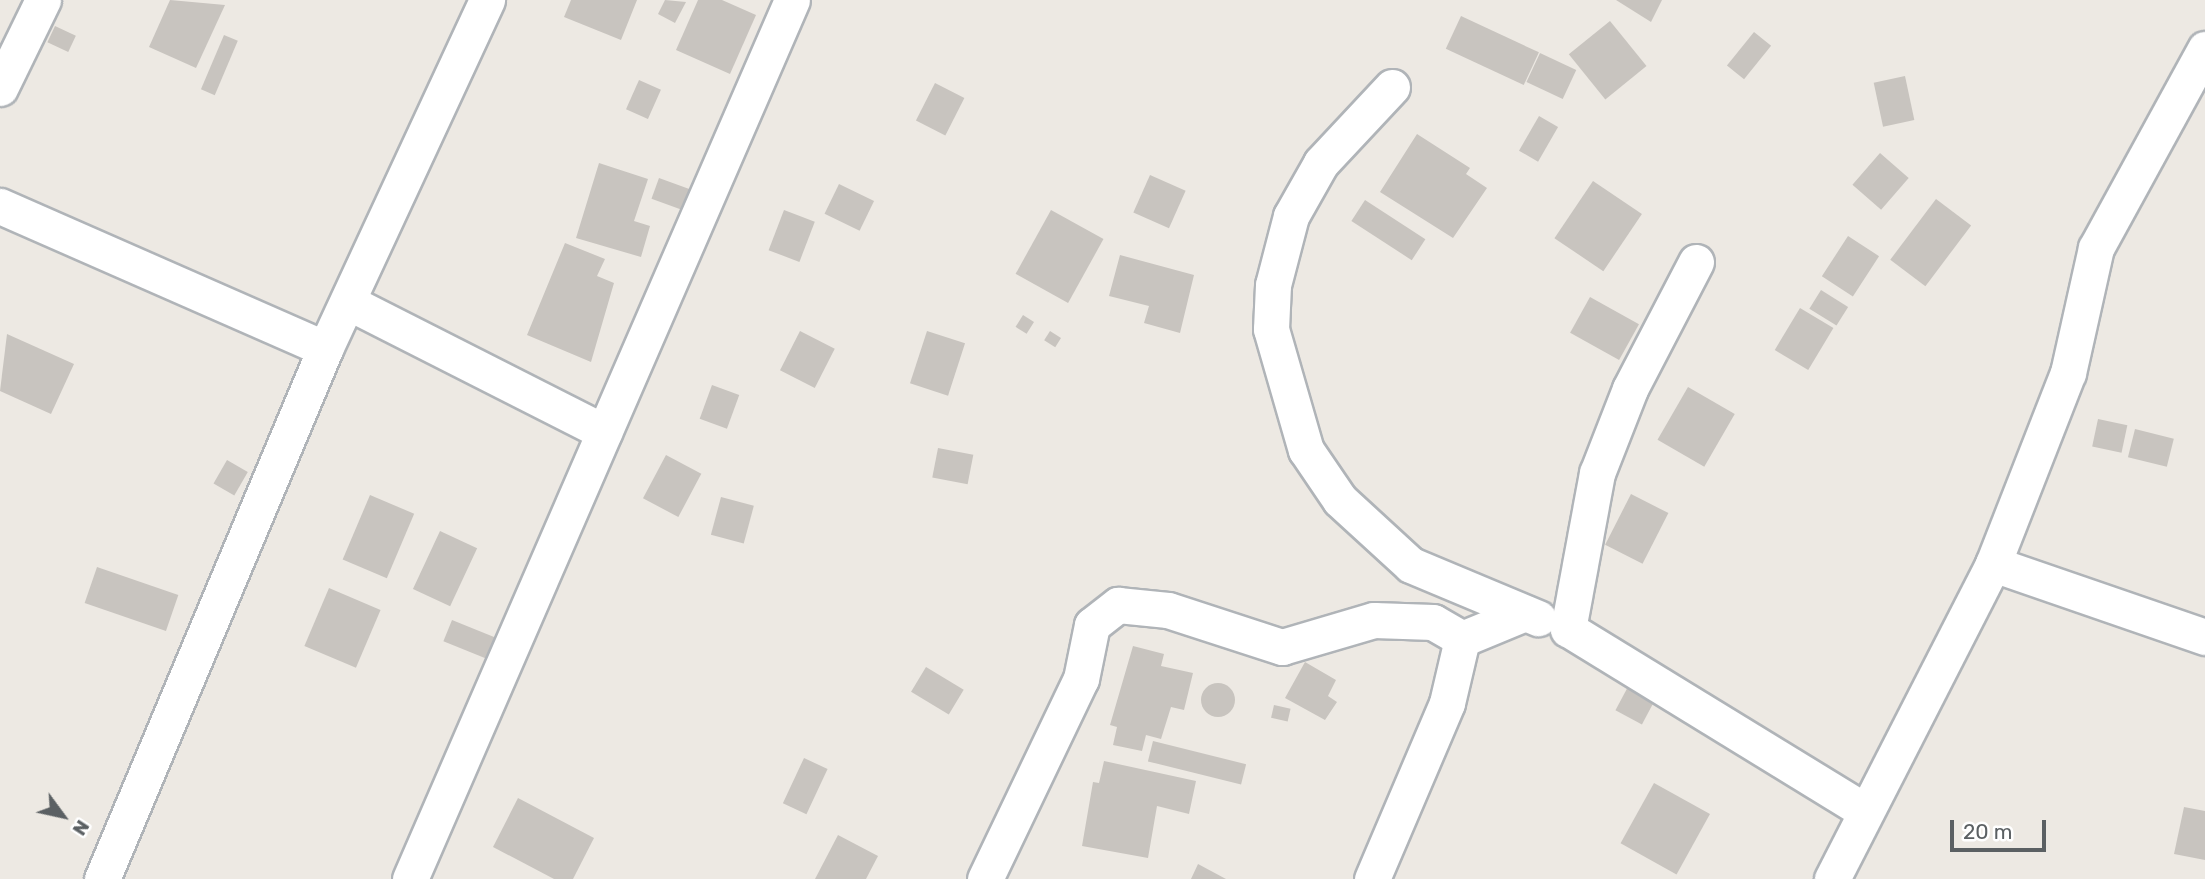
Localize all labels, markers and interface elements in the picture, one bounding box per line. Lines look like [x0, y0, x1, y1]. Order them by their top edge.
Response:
north arrow [28, 781, 98, 851]
scale bar [1953, 806, 2049, 850]
text: N [68, 816, 94, 840]
text: 20 m [1963, 819, 2012, 844]

